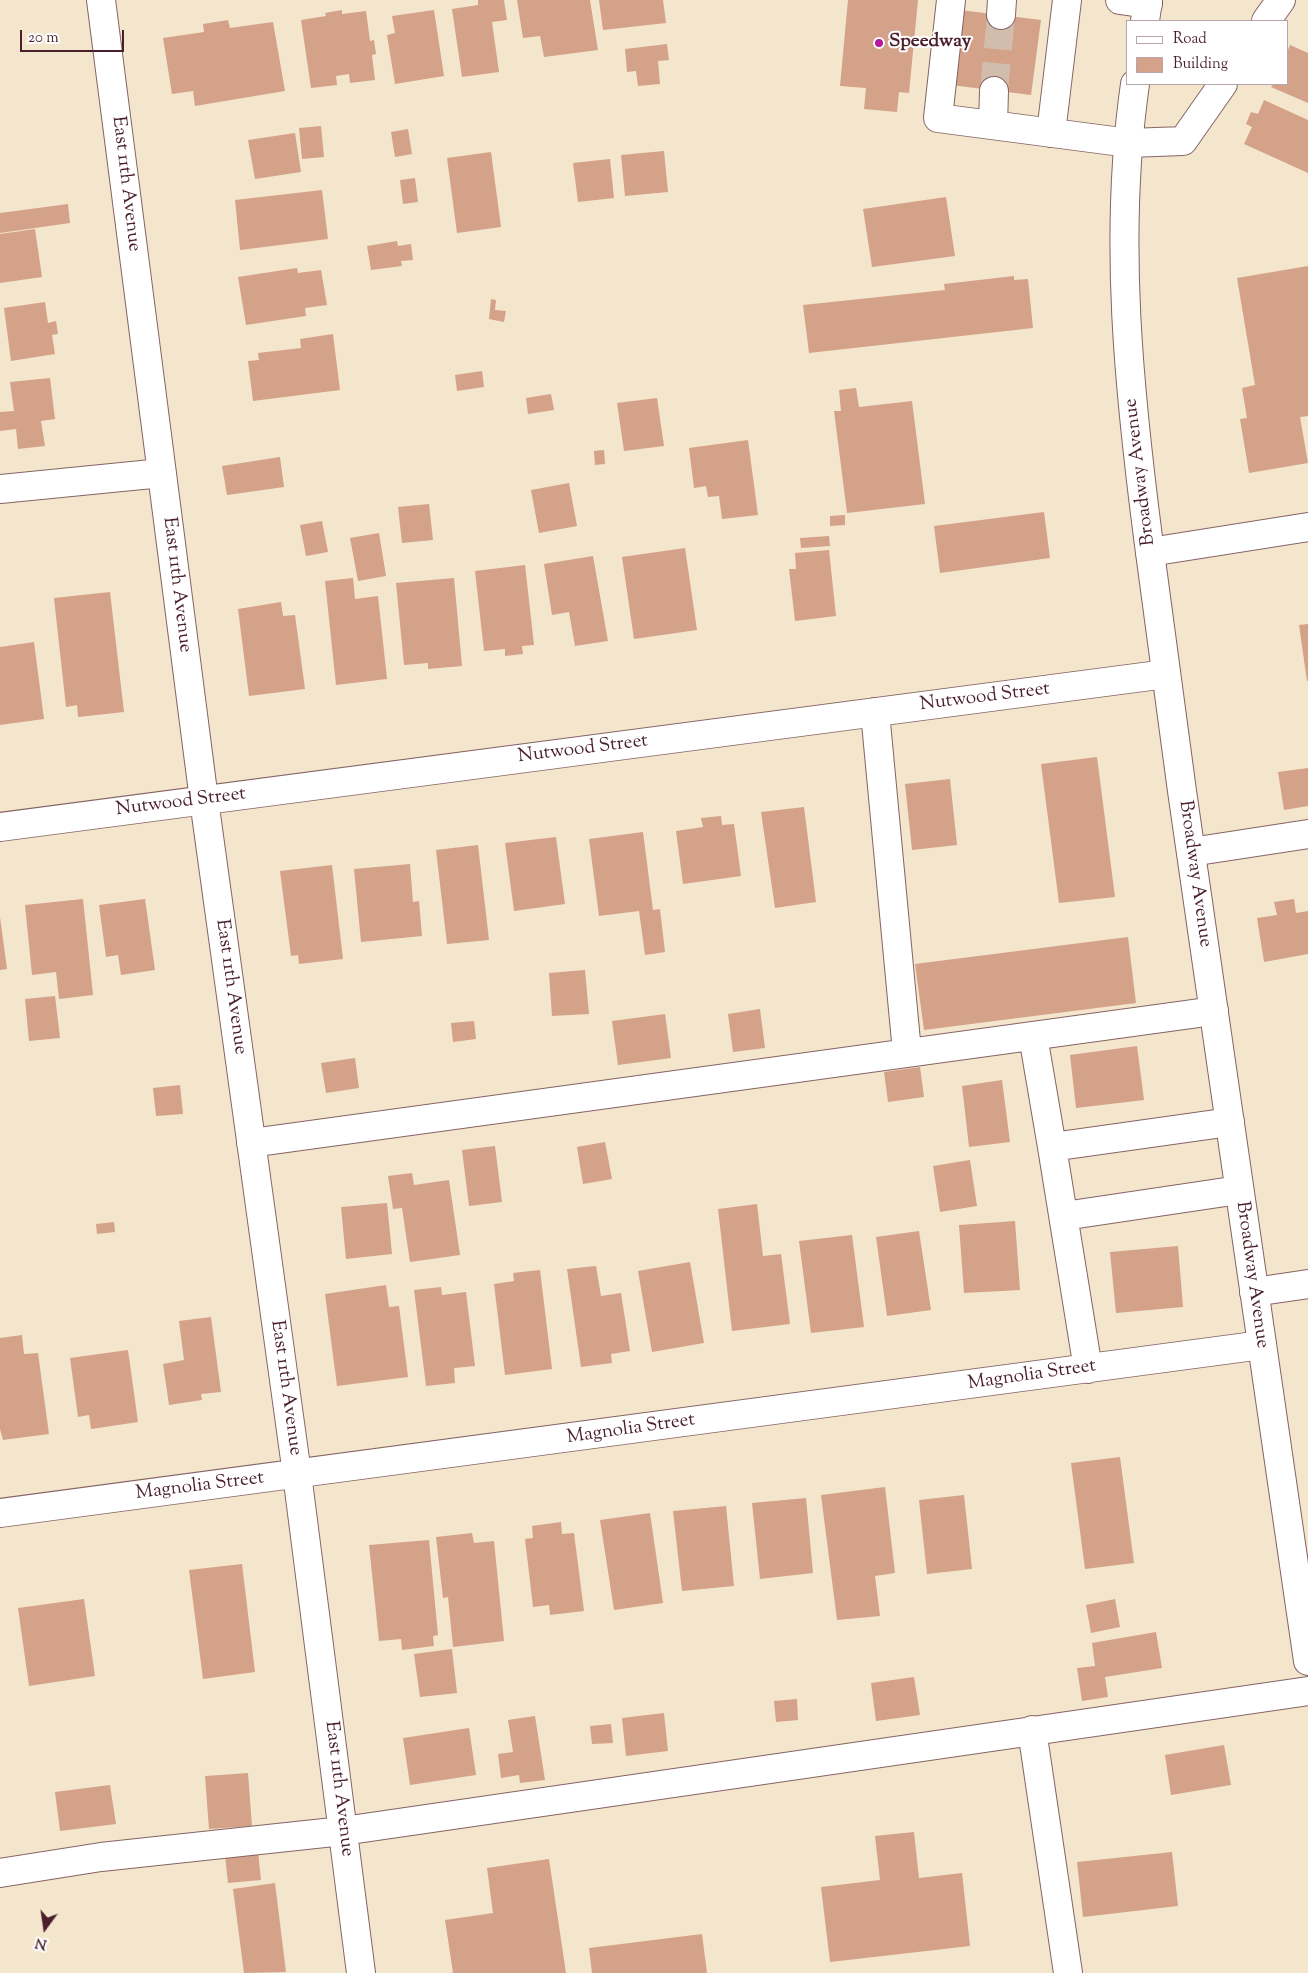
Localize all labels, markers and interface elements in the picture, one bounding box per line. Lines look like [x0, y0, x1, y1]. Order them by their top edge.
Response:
scale bar [22, 20, 126, 52]
legend [1126, 20, 1288, 85]
text: 20 m [28, 28, 59, 49]
text: Road [1173, 29, 1207, 50]
place label: Speedway [889, 32, 971, 54]
marker: Speedway [873, 37, 885, 49]
text: Building [1173, 54, 1228, 75]
street label: East 11th Avenue [105, 115, 145, 253]
street label: Broadway Avenue [1121, 397, 1161, 547]
street label: East 11th Avenue [156, 516, 196, 654]
street label: Nutwood Street [919, 679, 1051, 717]
street label: Nutwood Street [517, 731, 649, 769]
street label: Nutwood Street [115, 784, 247, 822]
street label: Broadway Avenue [1172, 799, 1216, 949]
street label: East 11th Avenue [209, 918, 251, 1056]
street label: Broadway Avenue [1229, 1200, 1273, 1350]
street label: East 11th Avenue [264, 1319, 306, 1457]
street label: Magnolia Street [966, 1356, 1098, 1396]
street label: Magnolia Street [565, 1410, 697, 1450]
street label: Magnolia Street [135, 1468, 265, 1506]
street label: East 11th Avenue [318, 1720, 358, 1858]
north arrow [20, 1903, 70, 1953]
text: N [34, 1931, 49, 1954]

